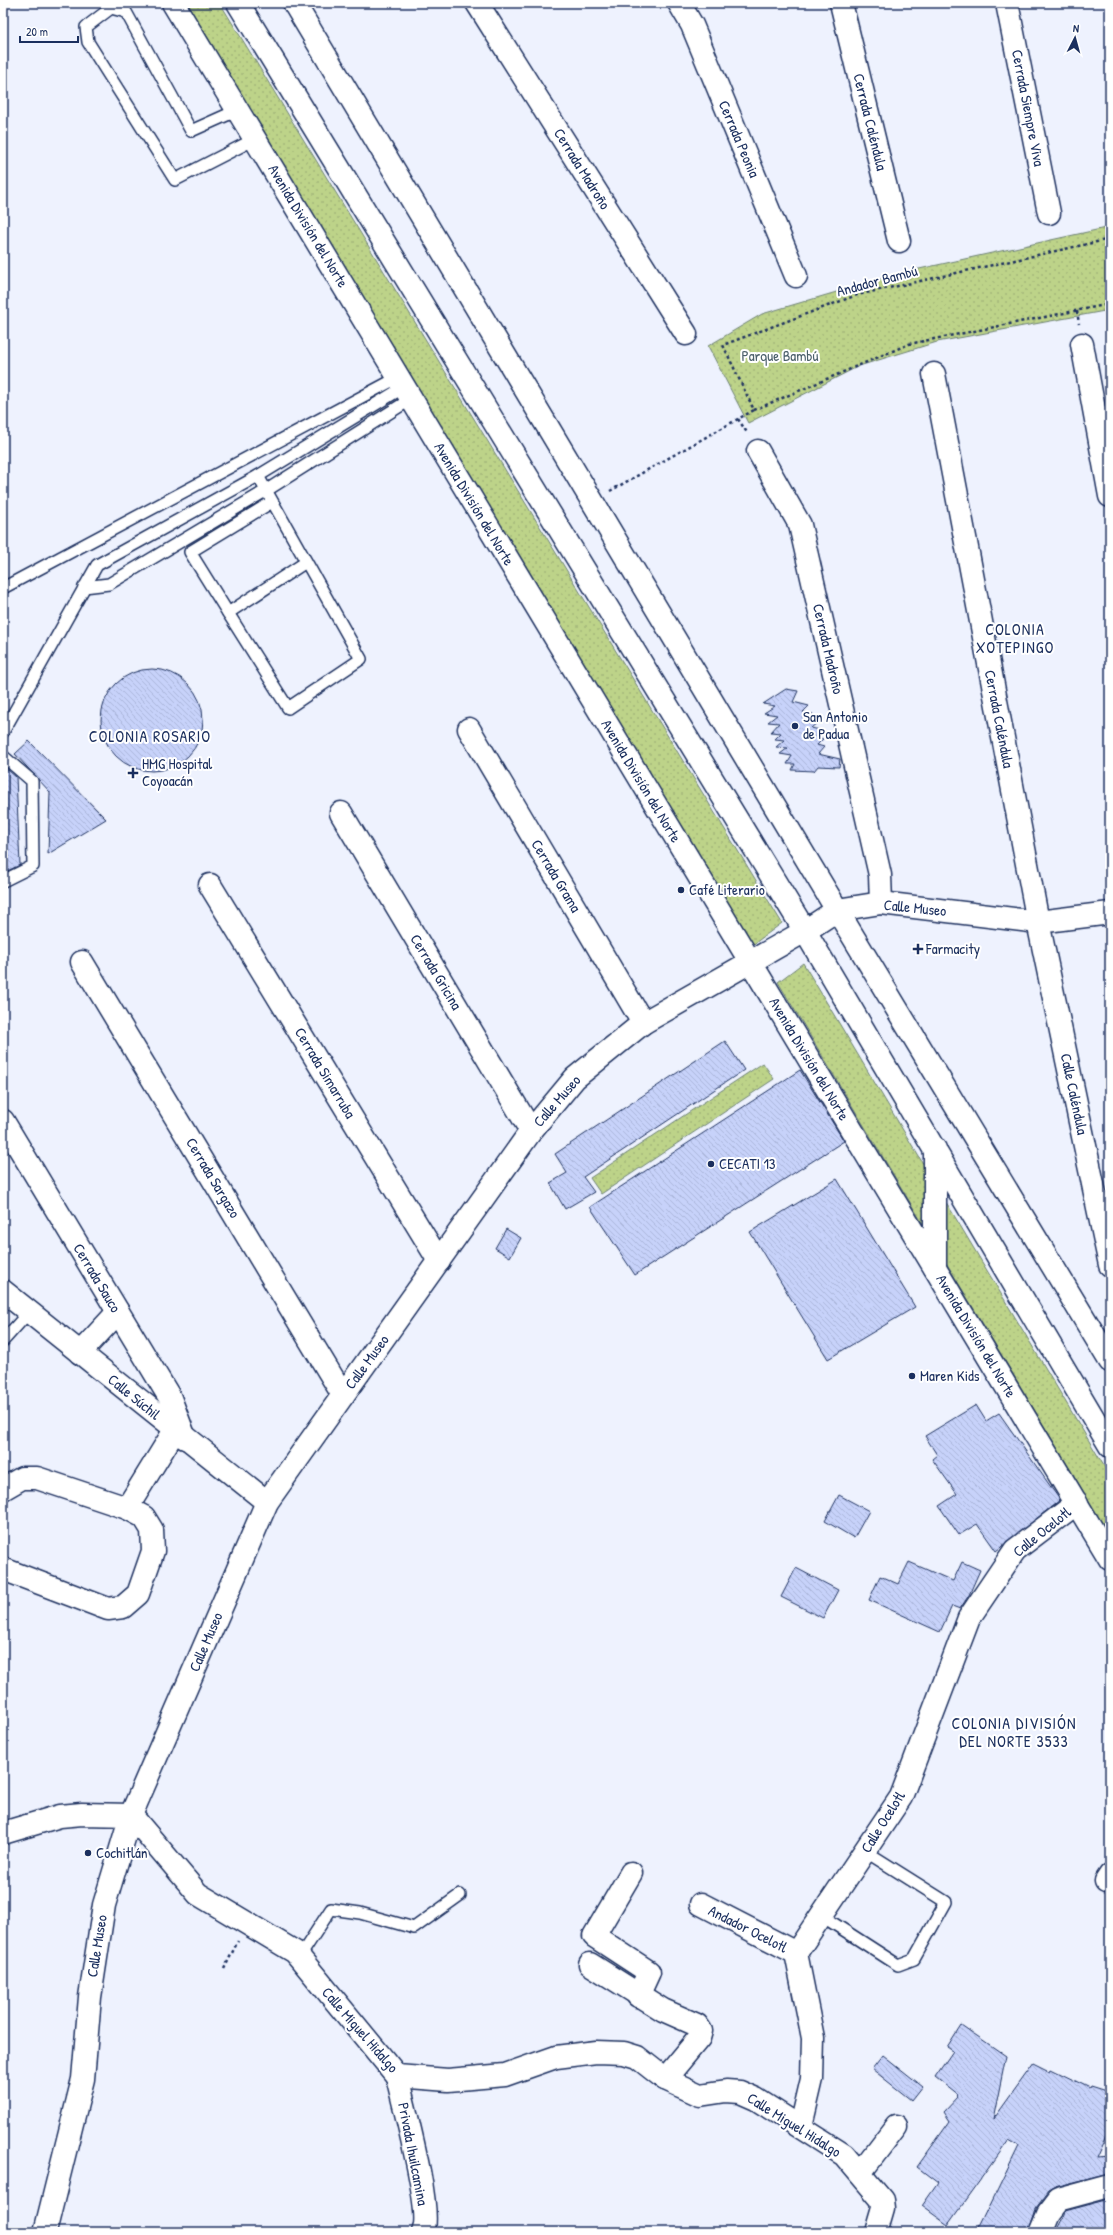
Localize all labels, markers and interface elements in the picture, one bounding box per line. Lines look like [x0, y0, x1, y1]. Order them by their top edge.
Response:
scale bar [20, 18, 78, 44]
north arrow [1055, 18, 1095, 58]
text: N [1072, 21, 1080, 35]
text: 20 m [26, 23, 48, 40]
street label: Cerrada Siempre Viva [1007, 48, 1050, 168]
street label: Cerrada Caléndula [848, 71, 893, 173]
street label: Cerrada Peonia [714, 97, 765, 181]
street label: Cerrada Madroño [549, 124, 616, 213]
street label: Avenida División del Norte [263, 160, 354, 291]
street label: Andador Bambú [834, 260, 920, 301]
park label: Parque Bambú [741, 345, 819, 366]
street label: Avenida División del Norte [429, 438, 520, 569]
street label: Cerrada Madroño [808, 602, 849, 696]
district label: COLONIA XOTEPINGO [976, 618, 1054, 658]
street label: Cerrada Caléndula [980, 668, 1019, 770]
place label: San Antonio de Padua [803, 706, 868, 744]
street label: Avenida División del Norte [596, 715, 687, 846]
marker: San Antonio de Padua [790, 721, 800, 731]
district label: COLONIA ROSARIO [89, 725, 211, 747]
place label: HMG Hospital Coyoacán [142, 753, 212, 791]
marker: HMG Hospital Coyoacán [127, 767, 139, 779]
street label: Cerrada Grama [526, 835, 587, 916]
place label: Café Literario [689, 879, 765, 900]
marker: Café Literario [676, 885, 686, 895]
street label: Calle Museo [883, 894, 947, 921]
street label: Cerrada Gricina [406, 930, 467, 1014]
place label: Farmacity [925, 938, 980, 959]
marker: Farmacity [913, 944, 923, 954]
street label: Avenida División del Norte [764, 993, 855, 1124]
street label: Cerrada Simarruba [290, 1023, 361, 1122]
street label: Calle Caléndula [1056, 1051, 1093, 1137]
street label: Calle Museo [528, 1070, 585, 1131]
street label: Cerrada Sargazo [181, 1134, 246, 1222]
place label: CECATI 13 [719, 1153, 776, 1174]
marker: CECATI 13 [706, 1159, 716, 1169]
street label: Cerrada Sauco [68, 1239, 126, 1316]
street label: Avenida División del Norte [931, 1270, 1022, 1401]
street label: Calle Museo [340, 1330, 394, 1393]
place label: Maren Kids [920, 1365, 980, 1386]
street label: Calle Súchil [103, 1369, 165, 1424]
marker: Maren Kids [907, 1371, 917, 1381]
street label: Calle Ocelotl [1008, 1502, 1075, 1562]
street label: Calle Museo [184, 1609, 227, 1675]
district label: COLONIA DIVISIÓN DEL NORTE 3533 [952, 1712, 1076, 1752]
street label: Calle Ocelotl [855, 1787, 910, 1857]
place label: Cochitlán [96, 1842, 148, 1863]
marker: Cochitlán [83, 1848, 93, 1858]
street label: Andador Ocelotl [705, 1900, 791, 1957]
street label: Calle Museo [81, 1913, 112, 1979]
street label: Calle Miguel Hidalgo [317, 1982, 403, 2077]
street label: Calle Miguel Hidalgo [743, 2087, 845, 2162]
street label: Privada Ihuilcamina [393, 2101, 434, 2207]

